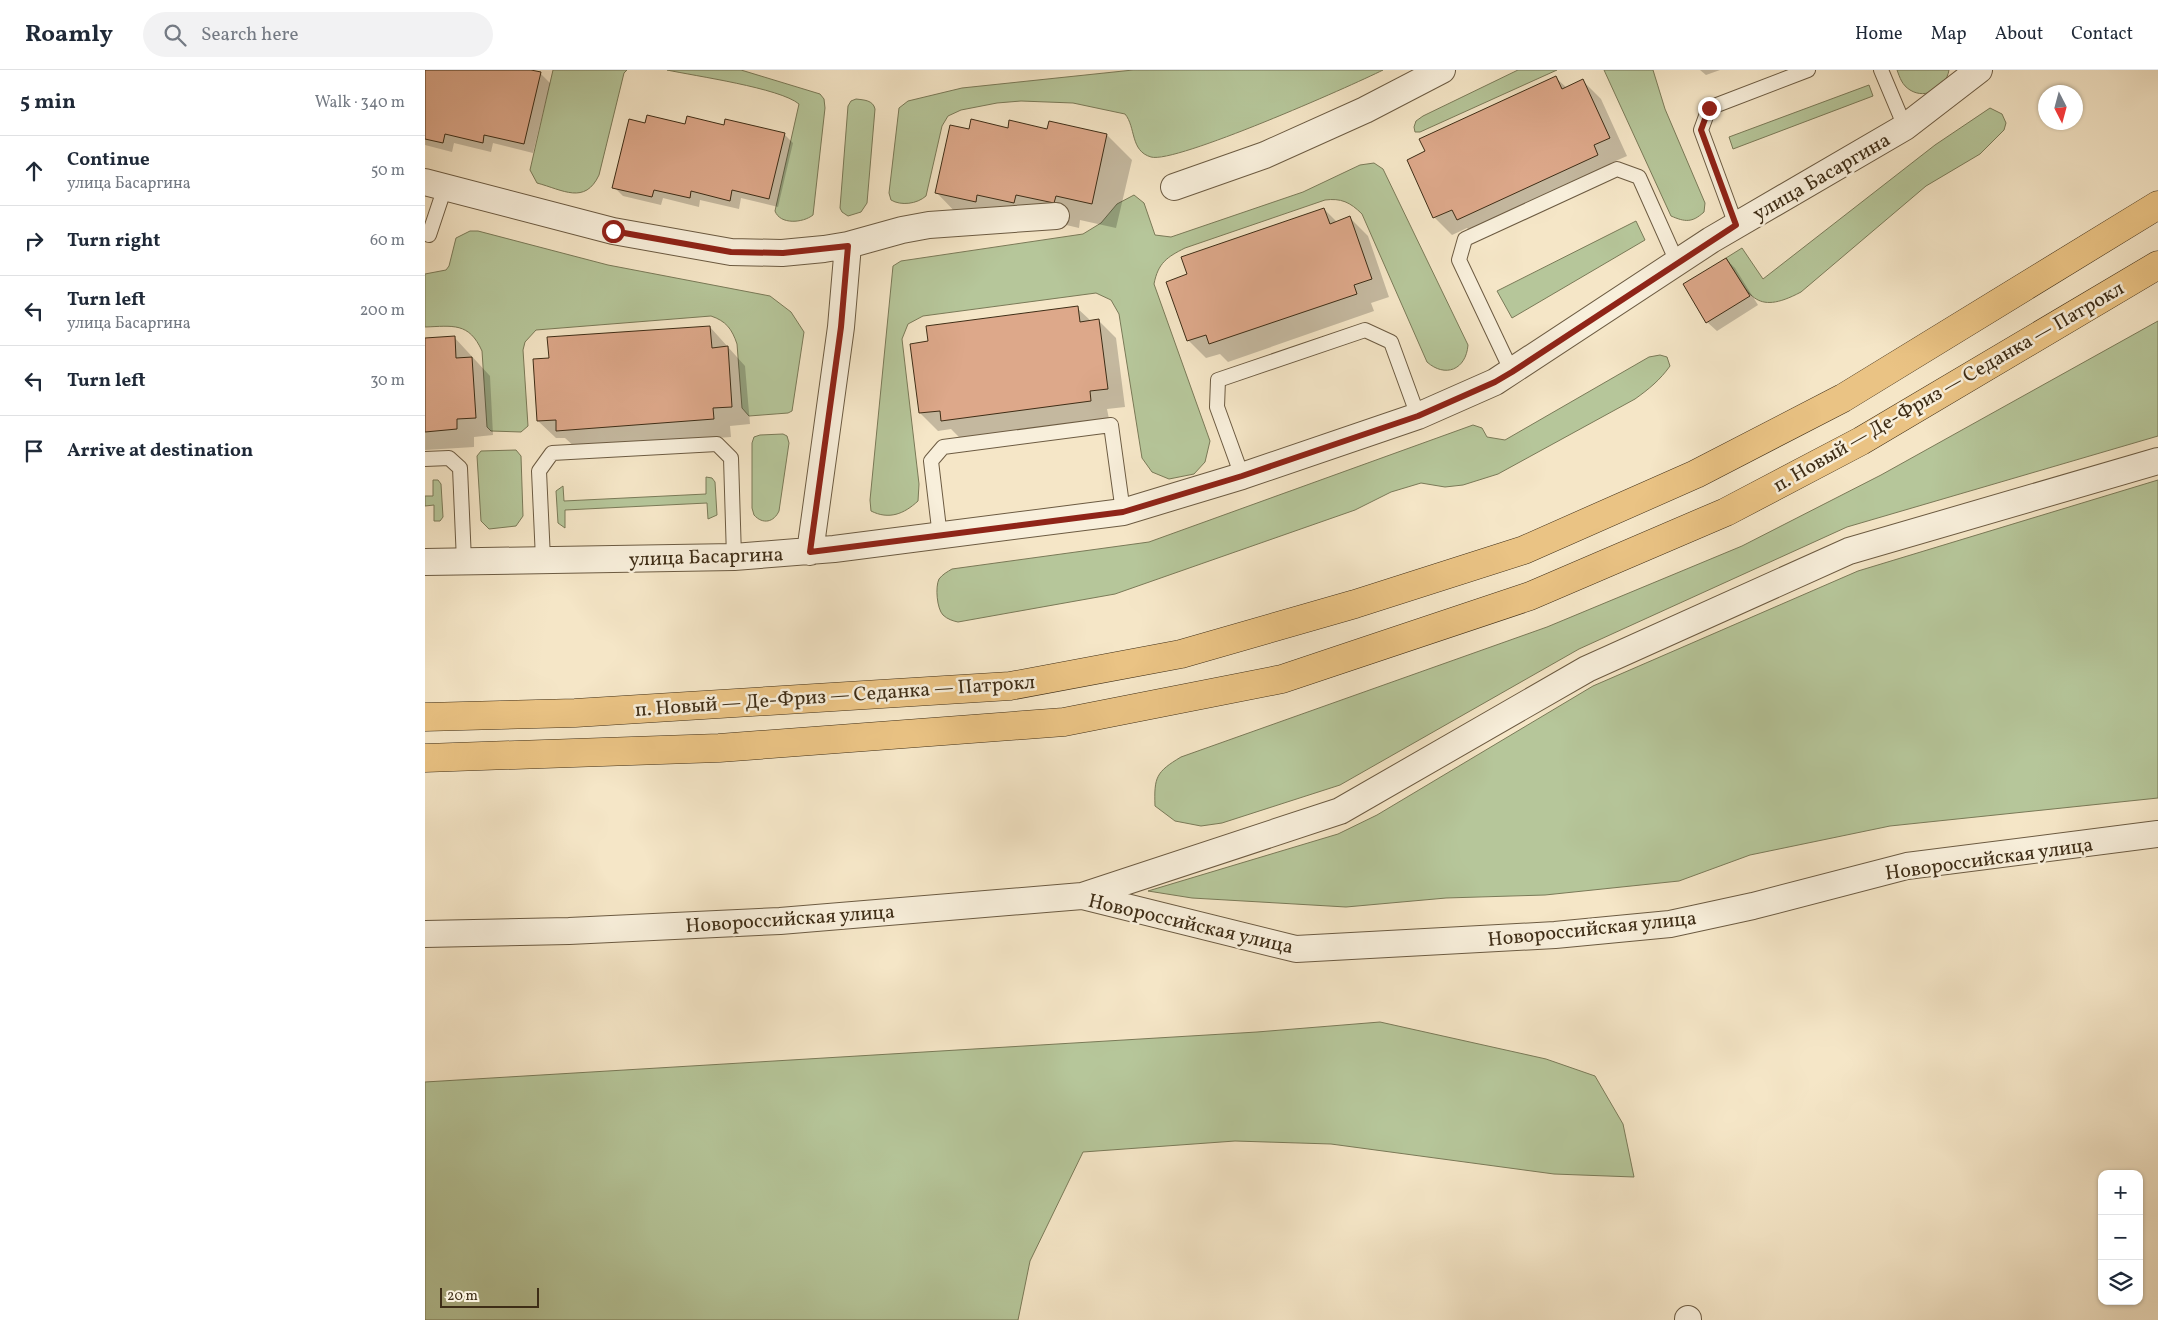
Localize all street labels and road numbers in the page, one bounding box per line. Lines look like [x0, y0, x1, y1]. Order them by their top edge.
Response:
street label: улица Басаргина [1748, 127, 1896, 229]
street label: п. Новый — Де-Фриз — Седанка — Патрокл [1768, 275, 2130, 500]
street label: улица Басаргина [628, 541, 784, 575]
street label: п. Новый — Де-Фриз — Седанка — Патрокл [634, 669, 1036, 725]
street label: Новороссийская улица [1883, 832, 2095, 888]
street label: Новороссийская улица [1085, 888, 1296, 962]
street label: Новороссийская улица [684, 899, 896, 941]
street label: Новороссийская улица [1486, 905, 1698, 955]

